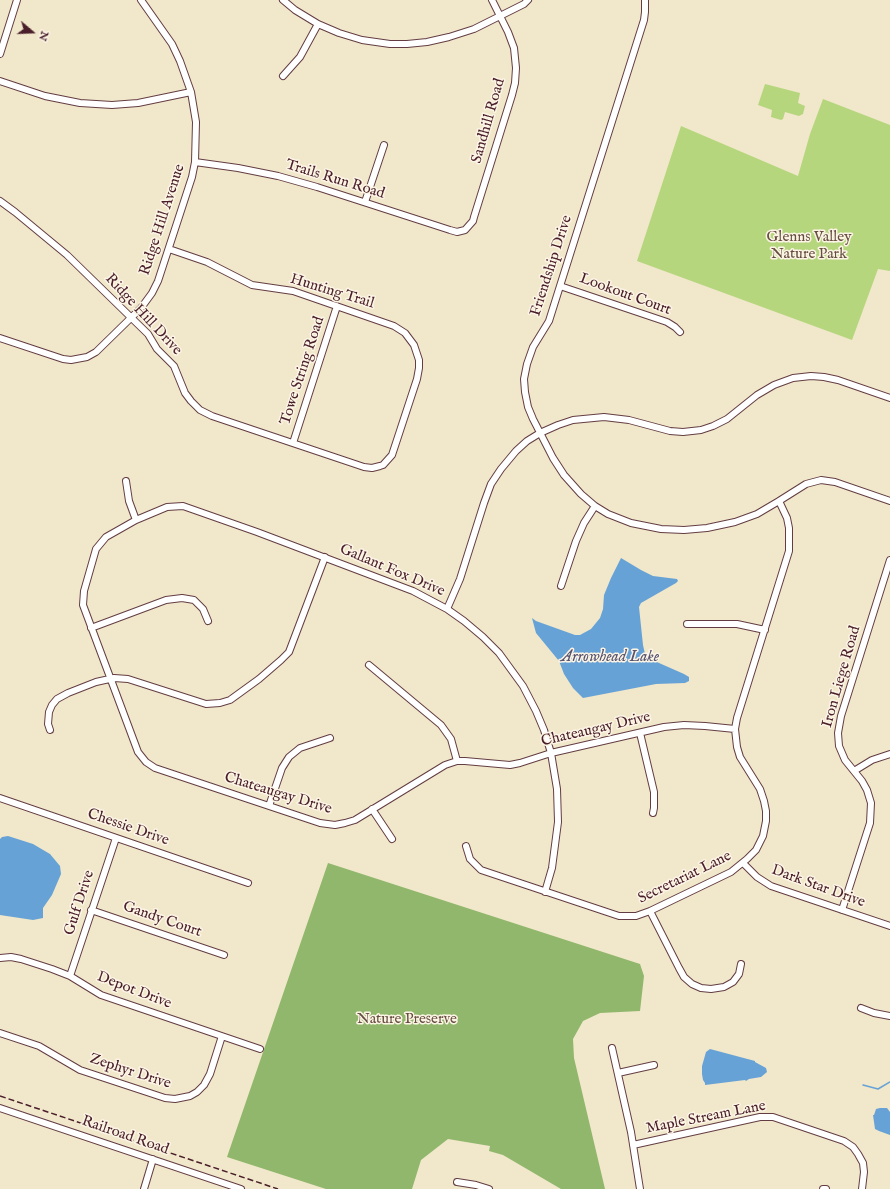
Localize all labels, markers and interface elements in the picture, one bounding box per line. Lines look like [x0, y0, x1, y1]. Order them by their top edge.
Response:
north arrow [12, 12, 52, 52]
text: N [35, 29, 52, 43]
street label: Sandhill Road [468, 76, 510, 166]
street label: Trails Run Road [283, 156, 387, 204]
street label: Ridge Hill Avenue [137, 162, 189, 278]
street label: Friendship Drive [527, 213, 577, 319]
park label: Glenns Valley Nature Park [766, 229, 852, 264]
street label: Lookout Court [577, 270, 673, 320]
street label: Ridge Hill Drive [101, 271, 185, 359]
street label: Hunting Trail [288, 271, 376, 313]
street label: Towe String Road [277, 314, 329, 428]
street label: Gallant Fox Drive [337, 541, 447, 601]
street label: Iron Liege Road [819, 624, 865, 730]
water label: Arrowhead Lake [561, 648, 659, 668]
street label: Chateaugay Drive [540, 709, 652, 751]
street label: Chateaugay Drive [222, 769, 334, 819]
street label: Chessie Drive [85, 806, 171, 850]
street label: Secretariat Lane [635, 848, 735, 908]
street label: Dark Star Drive [769, 862, 867, 912]
street label: Gulf Drive [61, 868, 99, 938]
street label: Gandy Court [120, 898, 204, 942]
street label: Depot Drive [94, 969, 174, 1013]
park label: Nature Preserve [357, 1011, 457, 1029]
street label: Zephyr Drive [87, 1050, 173, 1094]
street label: Maple Stream Lane [645, 1098, 767, 1138]
street label: Railroad Road [79, 1113, 171, 1159]

